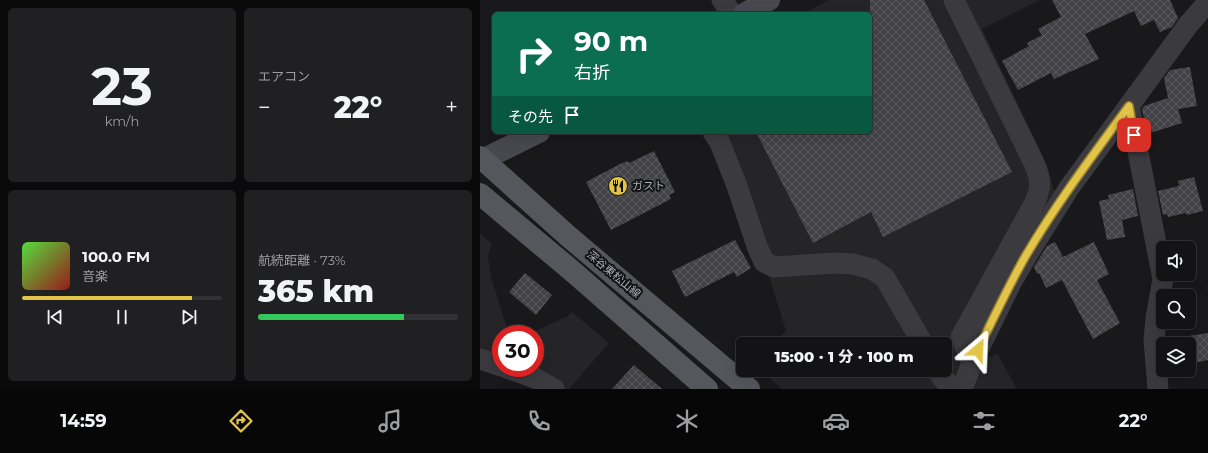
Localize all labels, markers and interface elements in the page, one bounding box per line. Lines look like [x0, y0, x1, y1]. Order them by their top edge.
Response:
text: 90 m [574, 24, 648, 58]
icon: right [508, 28, 560, 80]
text: 23 [91, 55, 153, 118]
text: 右折 [574, 62, 610, 84]
text: エアコン [258, 68, 310, 84]
text: 22° [334, 89, 382, 126]
text: − [258, 94, 271, 121]
text: + [445, 94, 458, 121]
icon: arrive [561, 104, 583, 126]
text: その先 [508, 107, 553, 126]
text: km/h [105, 113, 139, 129]
pin [1117, 118, 1151, 152]
icon: arrive [1123, 124, 1145, 146]
restaurant icon: ガスト [607, 175, 629, 197]
place label: ガスト [632, 179, 665, 193]
map controls [1156, 241, 1196, 377]
button: sound [1156, 241, 1196, 281]
text: 100.0 FM [82, 247, 150, 266]
street label: 深谷東松山線 [584, 247, 644, 301]
text: 航続距離 · 73% [258, 252, 346, 268]
text: 音楽 [82, 268, 108, 284]
text: 365 km [258, 273, 374, 310]
button: search [1156, 289, 1196, 329]
icon: previous [44, 306, 66, 328]
icon: pause [111, 306, 133, 328]
icon: next [178, 306, 200, 328]
speed limit sign: 30 [492, 325, 544, 377]
position arrow [957, 329, 999, 371]
button: layers [1156, 337, 1196, 377]
text: 15:00 · 1 分 · 100 m [774, 347, 914, 366]
icon: directions [227, 407, 255, 435]
icon: music [376, 407, 404, 435]
icon: phone [525, 407, 553, 435]
icon: climate [673, 407, 701, 435]
icon: car [822, 407, 850, 435]
icon: filters [970, 407, 998, 435]
text: 14:59 [60, 410, 107, 432]
text: 22° [1119, 410, 1148, 432]

